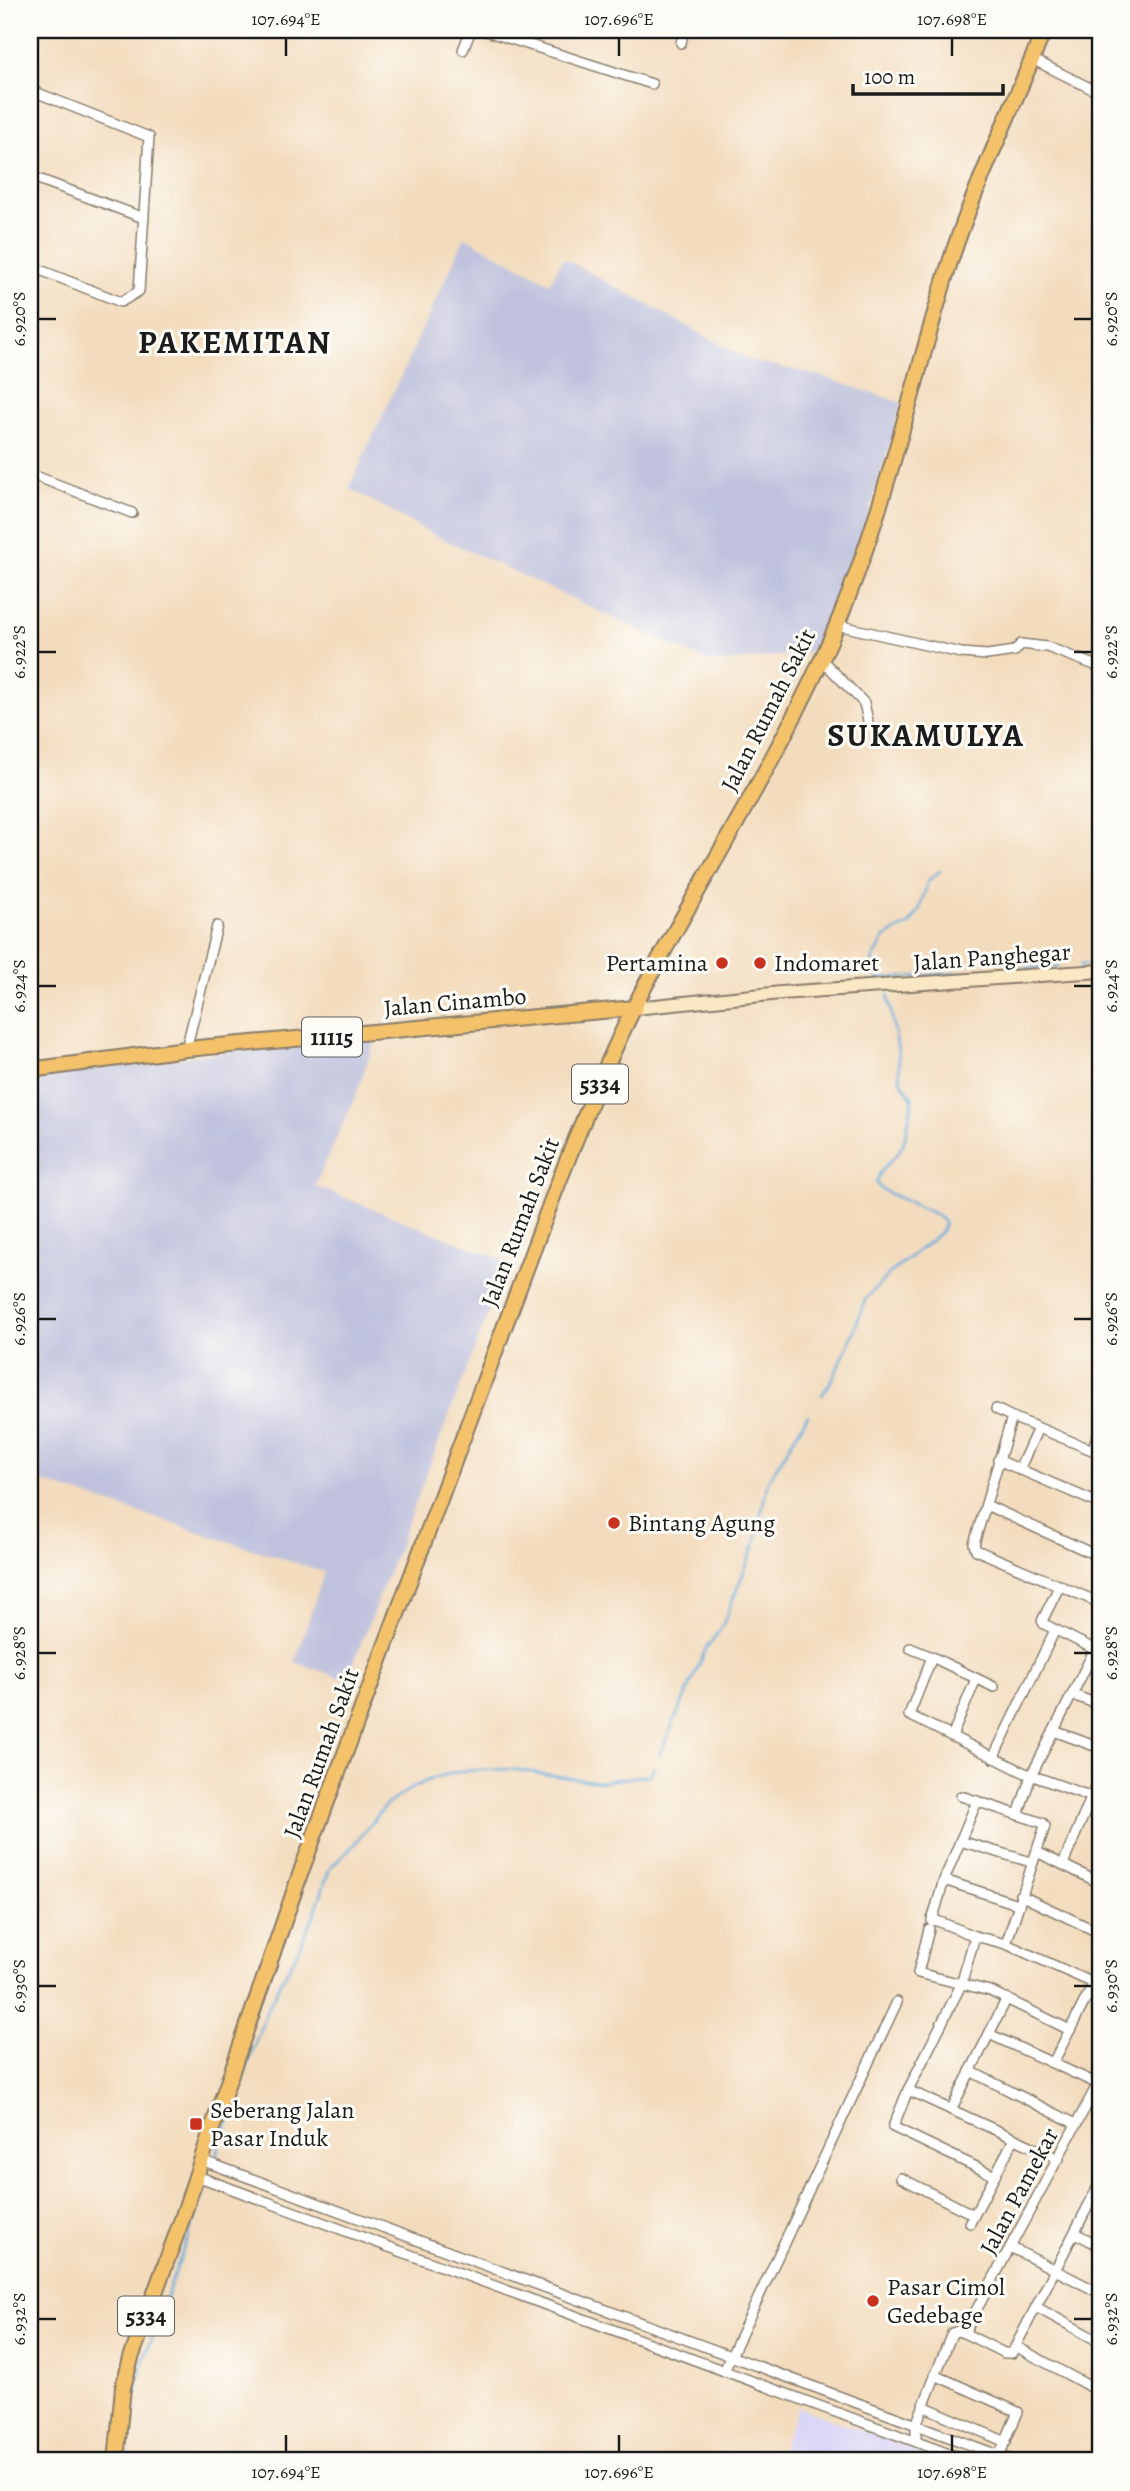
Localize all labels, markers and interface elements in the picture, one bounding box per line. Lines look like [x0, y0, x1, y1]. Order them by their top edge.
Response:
text: 107.694°E [251, 7, 321, 31]
text: 107.696°E [584, 7, 654, 31]
text: 107.698°E [917, 7, 987, 31]
scale bar [853, 52, 1004, 96]
text: 100 m [864, 63, 915, 91]
text: 6.920°S [7, 291, 31, 347]
text: 6.920°S [1099, 291, 1123, 347]
district label: PAKEMITAN [138, 320, 332, 364]
street label: Jalan Rumah Sakit [713, 623, 823, 797]
text: 6.922°S [7, 625, 31, 679]
text: 6.922°S [1099, 625, 1123, 679]
district label: SUKAMULYA [827, 713, 1025, 757]
street label: Jalan Panghegar [912, 936, 1072, 978]
place label: Pertamina [606, 947, 709, 979]
place label: Indomaret [774, 947, 879, 979]
marker: Pertamina [714, 955, 730, 971]
marker: Indomaret [752, 955, 768, 971]
text: 6.924°S [7, 959, 31, 1013]
text: 6.924°S [1099, 959, 1123, 1013]
street label: Jalan Cinambo [382, 980, 528, 1024]
road number: 11115 [302, 1018, 362, 1056]
road number: 5334 [572, 1064, 628, 1104]
street label: Jalan Rumah Sakit [473, 1133, 567, 1311]
text: 6.926°S [7, 1292, 31, 1346]
text: 6.926°S [1099, 1292, 1123, 1346]
place label: Bintang Agung [628, 1507, 775, 1539]
marker: Bintang Agung [606, 1515, 622, 1531]
text: 6.928°S [7, 1626, 31, 1680]
text: 6.928°S [1099, 1626, 1123, 1680]
street label: Jalan Rumah Sakit [275, 1663, 367, 1843]
text: 6.930°S [7, 1959, 31, 2013]
text: 6.930°S [1099, 1959, 1123, 2013]
place label: Seberang Jalan Pasar Induk [210, 2094, 355, 2154]
marker: Seberang Jalan Pasar Induk [188, 2116, 204, 2132]
street label: Jalan Pamekar [972, 2122, 1066, 2260]
place label: Pasar Cimol Gedebage [887, 2271, 1005, 2331]
text: 6.932°S [7, 2292, 31, 2346]
text: 6.932°S [1099, 2292, 1123, 2346]
marker: Pasar Cimol Gedebage [865, 2293, 881, 2309]
road number: 5334 [118, 2296, 174, 2336]
text: 107.694°E [251, 2460, 321, 2484]
text: 107.696°E [584, 2460, 654, 2484]
text: 107.698°E [917, 2460, 987, 2484]

